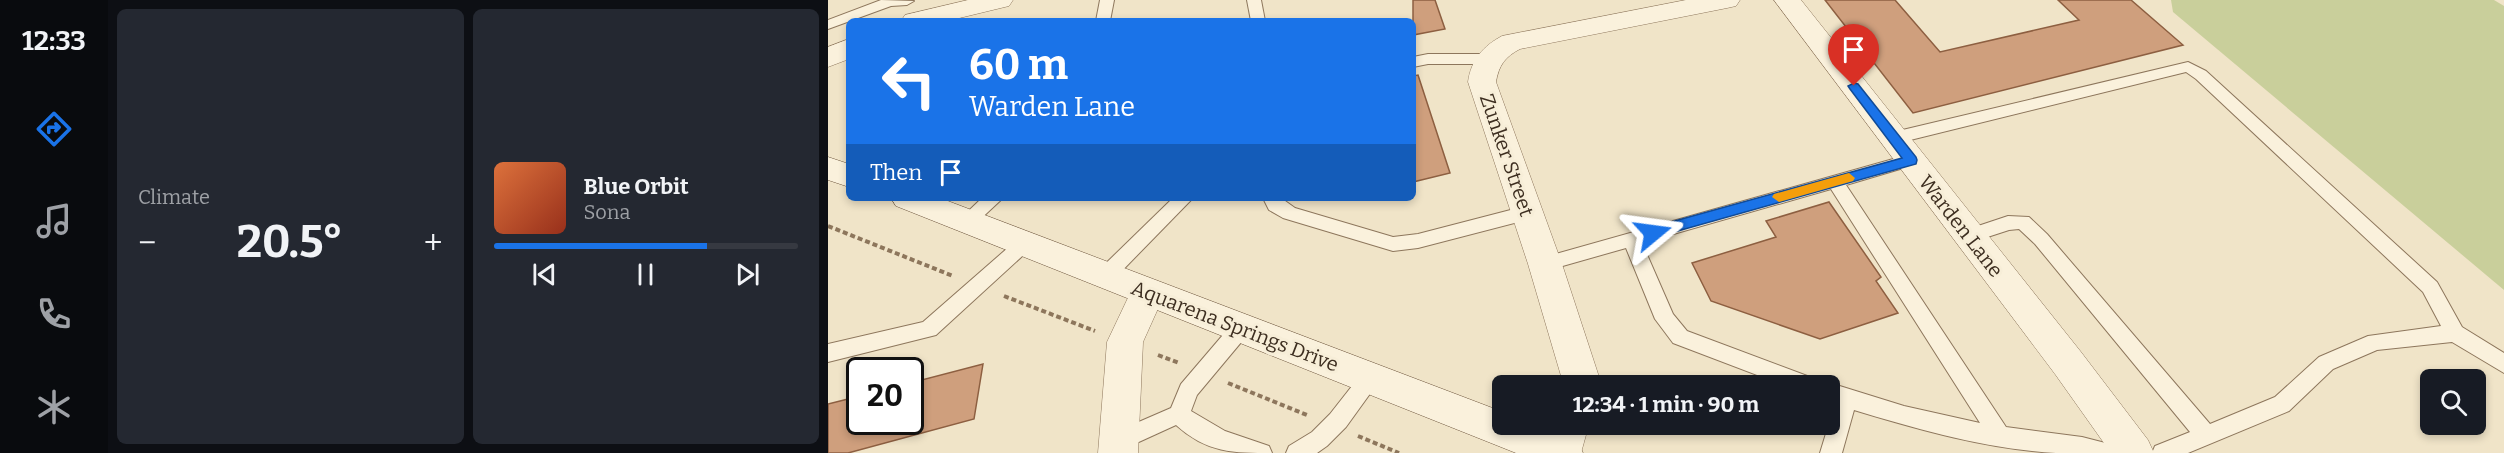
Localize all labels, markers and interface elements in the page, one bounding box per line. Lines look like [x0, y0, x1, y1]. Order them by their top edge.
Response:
pin [1828, 24, 1879, 86]
text: 12:33 [22, 25, 86, 57]
icon: arrive [1837, 33, 1870, 66]
text: 60 m [969, 40, 1068, 90]
icon: left [870, 42, 948, 120]
text: Warden Lane [969, 91, 1135, 123]
street label: Zunker Street [1475, 91, 1539, 219]
icon: directions [33, 108, 75, 150]
icon: arrive [934, 156, 967, 189]
text: Then [870, 159, 922, 186]
street label: Warden Lane [1914, 170, 2008, 282]
text: Blue Orbit [584, 173, 689, 200]
text: Climate [138, 185, 210, 209]
icon: music [33, 200, 75, 242]
text: Sona [584, 200, 630, 224]
position arrow [1621, 201, 1685, 265]
text: 20.5° [237, 215, 343, 269]
text: − [138, 223, 156, 263]
text: + [424, 223, 443, 263]
icon: previous [528, 258, 561, 291]
icon: pause [629, 258, 662, 291]
icon: next [731, 258, 764, 291]
street label: Aquarena Springs Drive [1128, 275, 1342, 377]
icon: phone [33, 293, 75, 335]
speed limit sign: 20 [846, 357, 924, 435]
map controls [2420, 369, 2486, 435]
button: search [2420, 369, 2486, 435]
icon: climate [33, 386, 75, 428]
text: 12:34 · 1 min · 90 m [1573, 391, 1759, 418]

